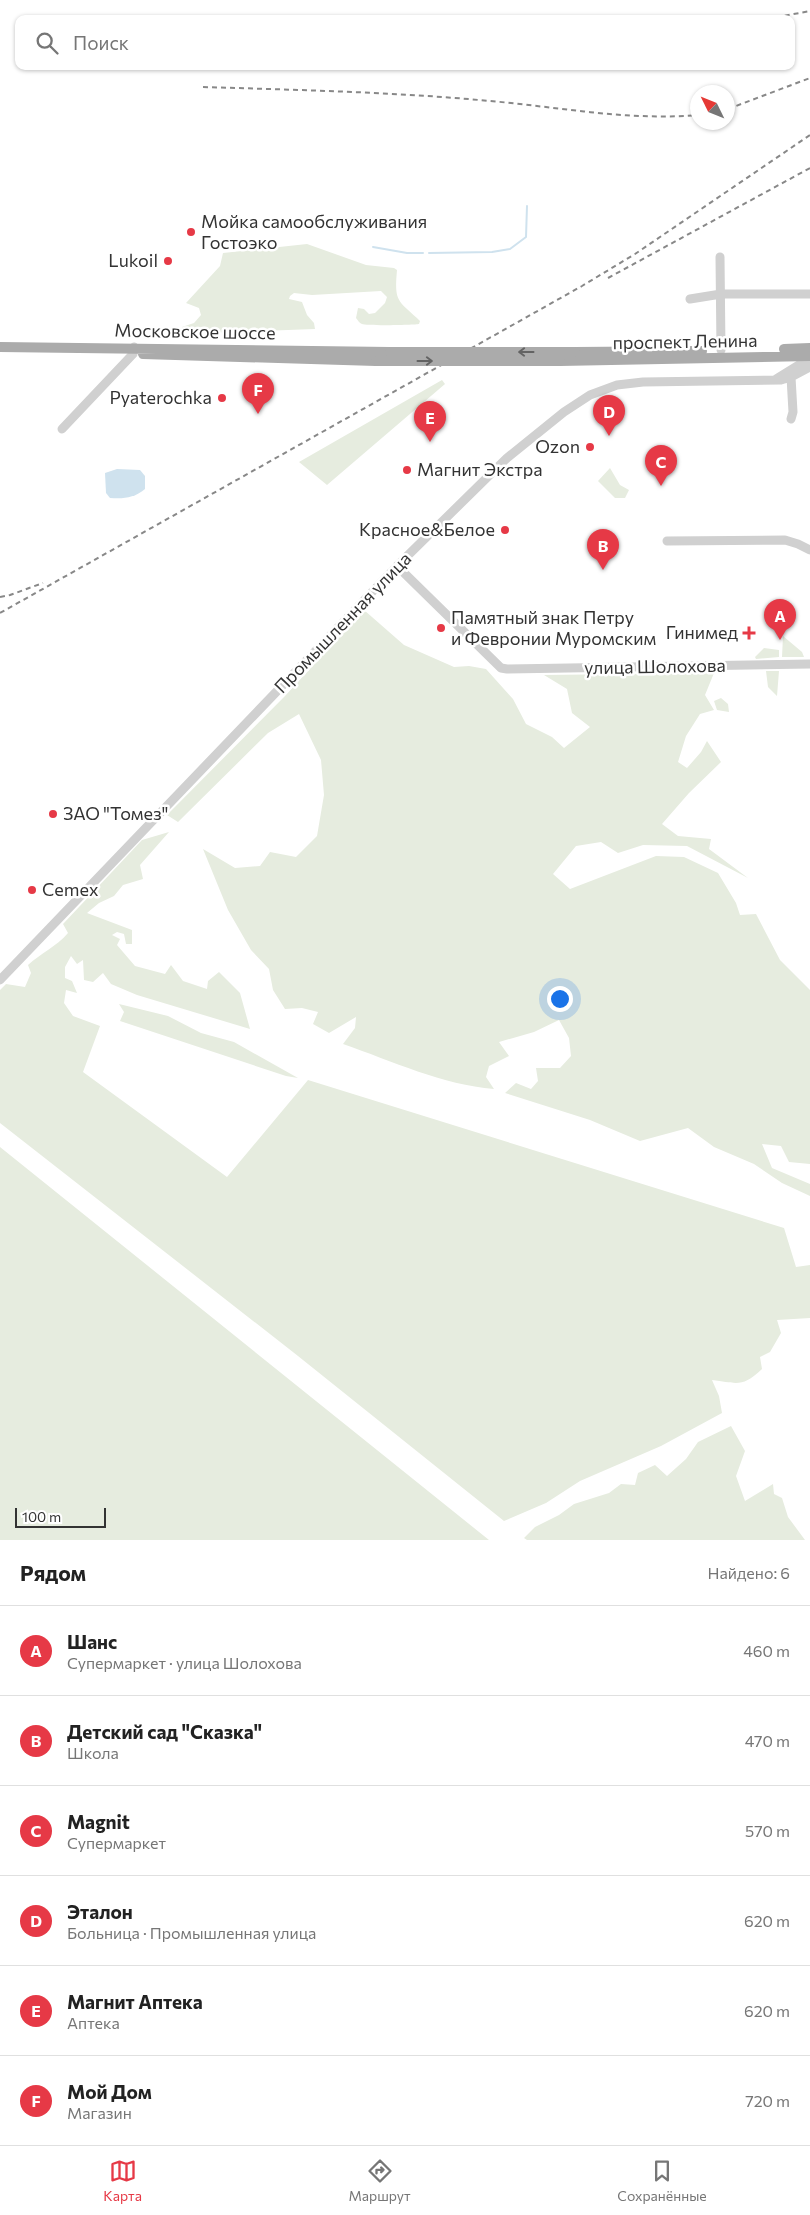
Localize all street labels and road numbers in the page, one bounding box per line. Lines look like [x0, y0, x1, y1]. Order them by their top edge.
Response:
street label: Московское шоссе [114, 319, 276, 343]
street label: проспект Ленина [612, 329, 758, 353]
street label: Промышленная улица [269, 547, 415, 697]
street label: улица Шолохова [584, 654, 726, 678]

